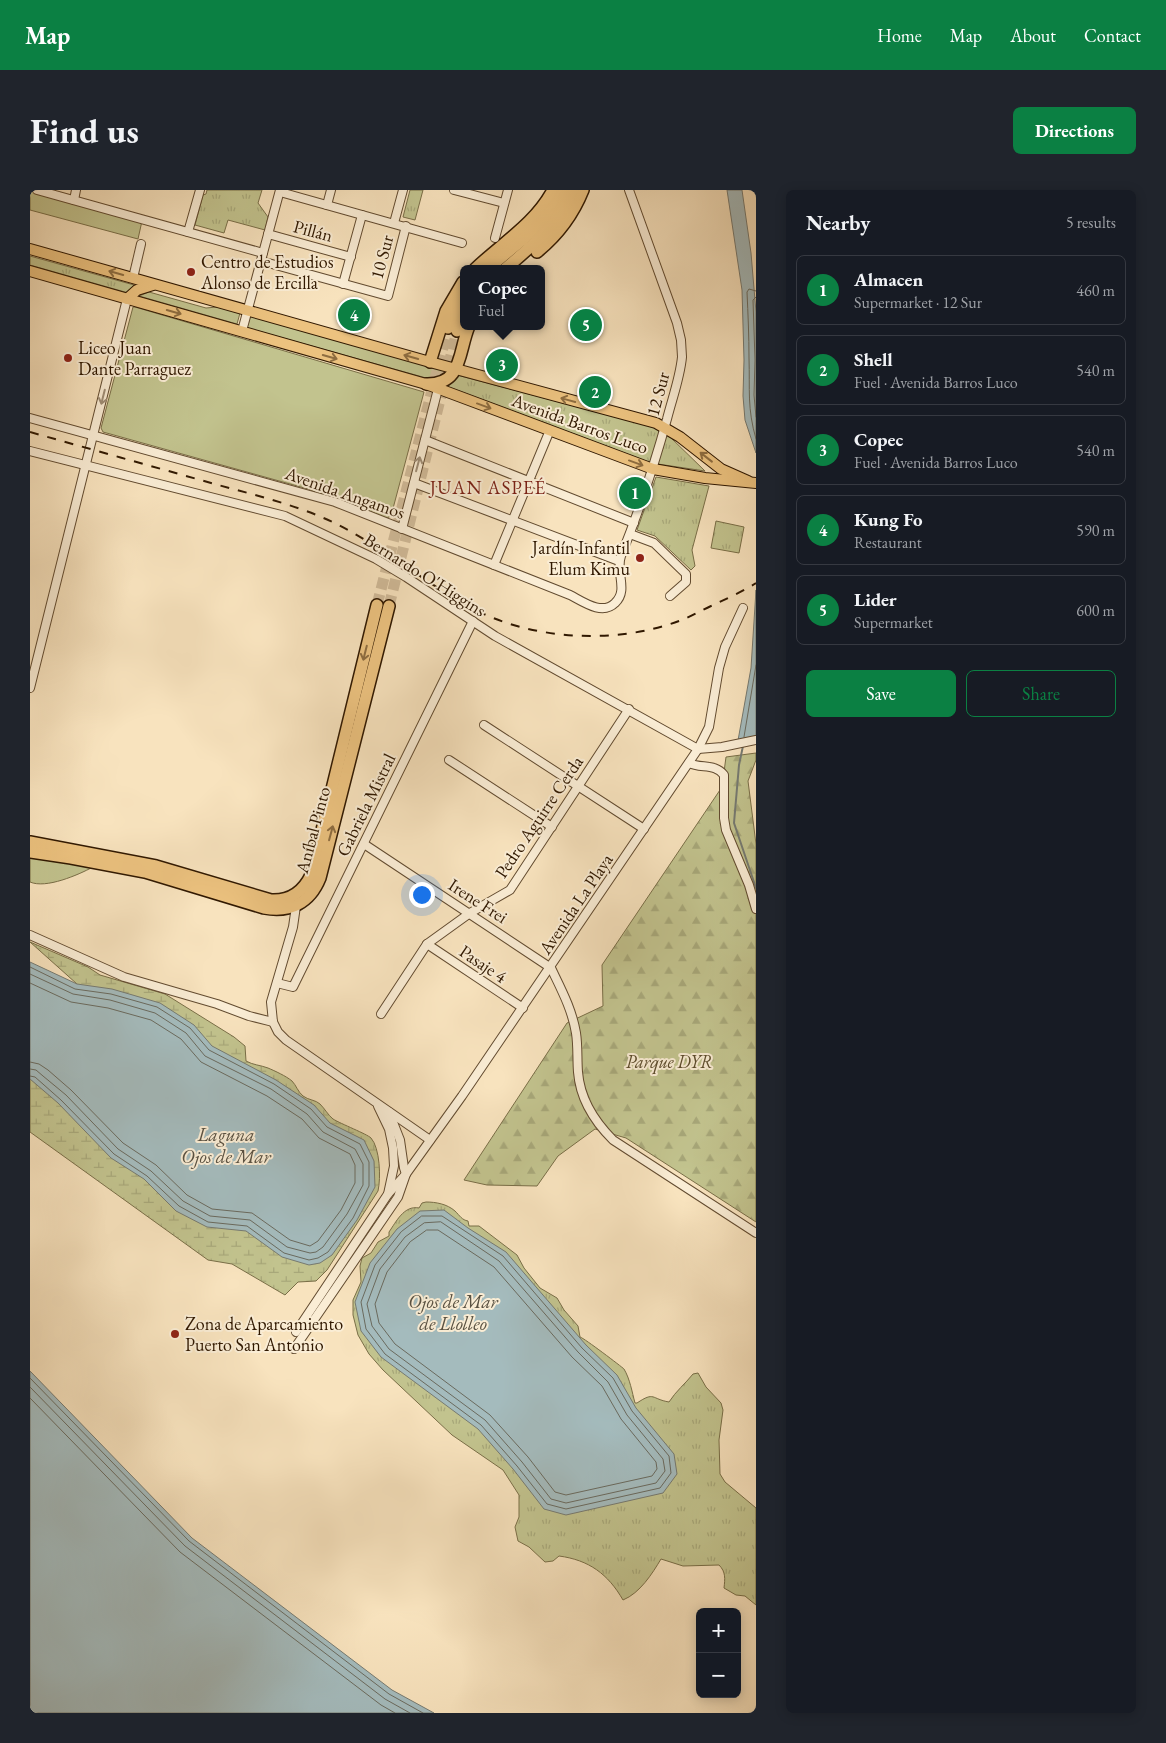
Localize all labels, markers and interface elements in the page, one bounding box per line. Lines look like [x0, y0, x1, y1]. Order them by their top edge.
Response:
text: Map [25, 20, 70, 51]
text: Home [877, 24, 922, 47]
text: Map [950, 24, 982, 47]
text: About [1010, 24, 1056, 47]
text: Contact [1084, 24, 1141, 47]
button: Directions [1013, 107, 1136, 154]
text: Find us [30, 108, 139, 153]
text: Nearby [806, 209, 870, 236]
text: 5 results [1066, 212, 1116, 233]
street label: Pillán [291, 214, 336, 247]
street label: 10 Sur [365, 232, 398, 281]
place label: Centro de Estudios Alonso de Ercilla [200, 250, 334, 294]
popup [460, 265, 545, 330]
marker: Centro de Estudios Alonso de Ercilla [185, 266, 197, 278]
text: Almacen [854, 267, 923, 292]
one-way arrow [108, 268, 124, 277]
text: Copec [478, 275, 527, 300]
text: 1 [819, 280, 827, 301]
text: 460 m [1076, 280, 1115, 301]
text: Supermarket · 12 Sur [854, 292, 982, 313]
pin: 4 [338, 296, 370, 334]
text: Fuel [478, 300, 505, 321]
pin: 5 [570, 306, 602, 344]
one-way arrow [166, 308, 182, 317]
place label: Liceo Juan Dante Parraguez [78, 336, 191, 380]
pin: 3 [486, 346, 518, 384]
text: Shell [854, 347, 893, 372]
one-way arrow [403, 351, 419, 361]
marker: Liceo Juan Dante Parraguez [62, 352, 74, 364]
one-way arrow [322, 352, 338, 362]
text: 2 [819, 360, 827, 381]
text: 540 m [1076, 360, 1115, 381]
street label: 12 Sur [641, 369, 674, 418]
text: Fuel · Avenida Barros Luco [854, 372, 1018, 393]
pin: 2 [579, 373, 611, 411]
street label: Avenida Barros Luco [508, 388, 652, 459]
one-way arrow [97, 389, 107, 405]
one-way arrow [560, 394, 576, 404]
one-way arrow [476, 402, 491, 411]
text: Copec [854, 427, 903, 452]
text: 3 [819, 440, 827, 461]
text: 540 m [1076, 440, 1115, 461]
one-way arrow [699, 452, 713, 462]
text: Fuel · Avenida Barros Luco [854, 452, 1018, 473]
one-way arrow [414, 457, 424, 473]
one-way arrow [628, 459, 644, 468]
street label: Avenida Angamos [281, 461, 408, 524]
pin: 1 [619, 474, 651, 512]
district label: JUAN ASPEÉ [428, 475, 546, 500]
text: Kung Fo [854, 507, 923, 532]
text: 4 [819, 520, 827, 541]
text: 590 m [1076, 520, 1115, 541]
street label: Bernardo O'Higgins [360, 528, 491, 621]
text: Restaurant [854, 532, 922, 553]
place label: Jardín Infantil Elum Kimu [530, 536, 630, 580]
marker: Jardín Infantil Elum Kimu [634, 552, 646, 564]
text: Lider [854, 587, 897, 612]
text: 5 [819, 600, 827, 621]
text: 600 m [1076, 600, 1115, 621]
text: Supermarket [854, 612, 933, 633]
one-way arrow [360, 644, 370, 660]
button: Save [806, 670, 956, 717]
button: Share [966, 670, 1116, 717]
street label: Gabriela Mistral [331, 750, 400, 860]
street label: Pedro Aguirre Cerda [489, 751, 588, 882]
street label: Aníbal Pinto [290, 784, 335, 877]
one-way arrow [327, 825, 336, 841]
street label: Avenida La Playa [533, 848, 618, 959]
street label: Irene Frei [444, 873, 513, 929]
your location [409, 882, 435, 908]
street label: Pasaje 4 [455, 939, 512, 988]
park label: Parque DYR [626, 1050, 712, 1075]
water label: Laguna Ojos de Mar [181, 1122, 272, 1169]
water label: Ojos de Mar de Llolleo [408, 1289, 499, 1336]
place label: Zona de Aparcamiento Puerto San Antonio [185, 1312, 343, 1356]
marker: Zona de Aparcamiento Puerto San Antonio [169, 1328, 181, 1340]
map controls [696, 1608, 741, 1698]
button: + [696, 1608, 741, 1653]
button: − [696, 1653, 741, 1698]

